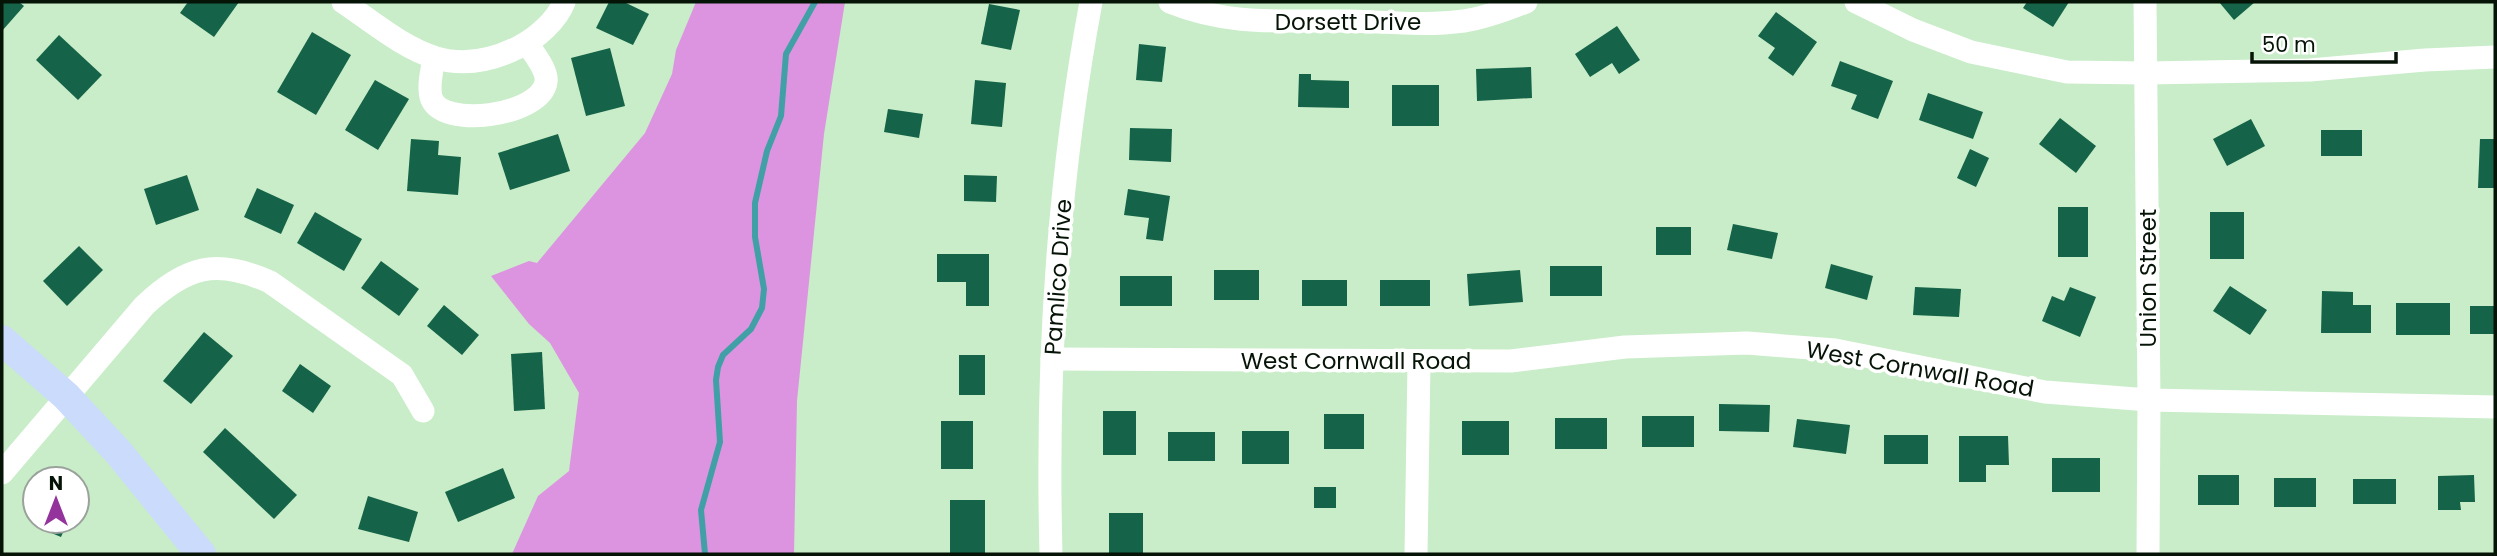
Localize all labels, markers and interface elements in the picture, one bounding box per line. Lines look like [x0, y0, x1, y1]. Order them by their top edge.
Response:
street label: Dorsett Drive [1275, 6, 1421, 38]
scale bar [2252, 21, 2396, 65]
text: 50 m [2262, 30, 2316, 59]
street label: Pamlico Drive [1037, 198, 1079, 356]
street label: Union Street [2132, 209, 2164, 347]
street label: West Cornwall Road [1804, 333, 2036, 405]
street label: West Cornwall Road [1241, 345, 1471, 377]
north arrow [21, 465, 91, 535]
text: N [49, 470, 63, 497]

